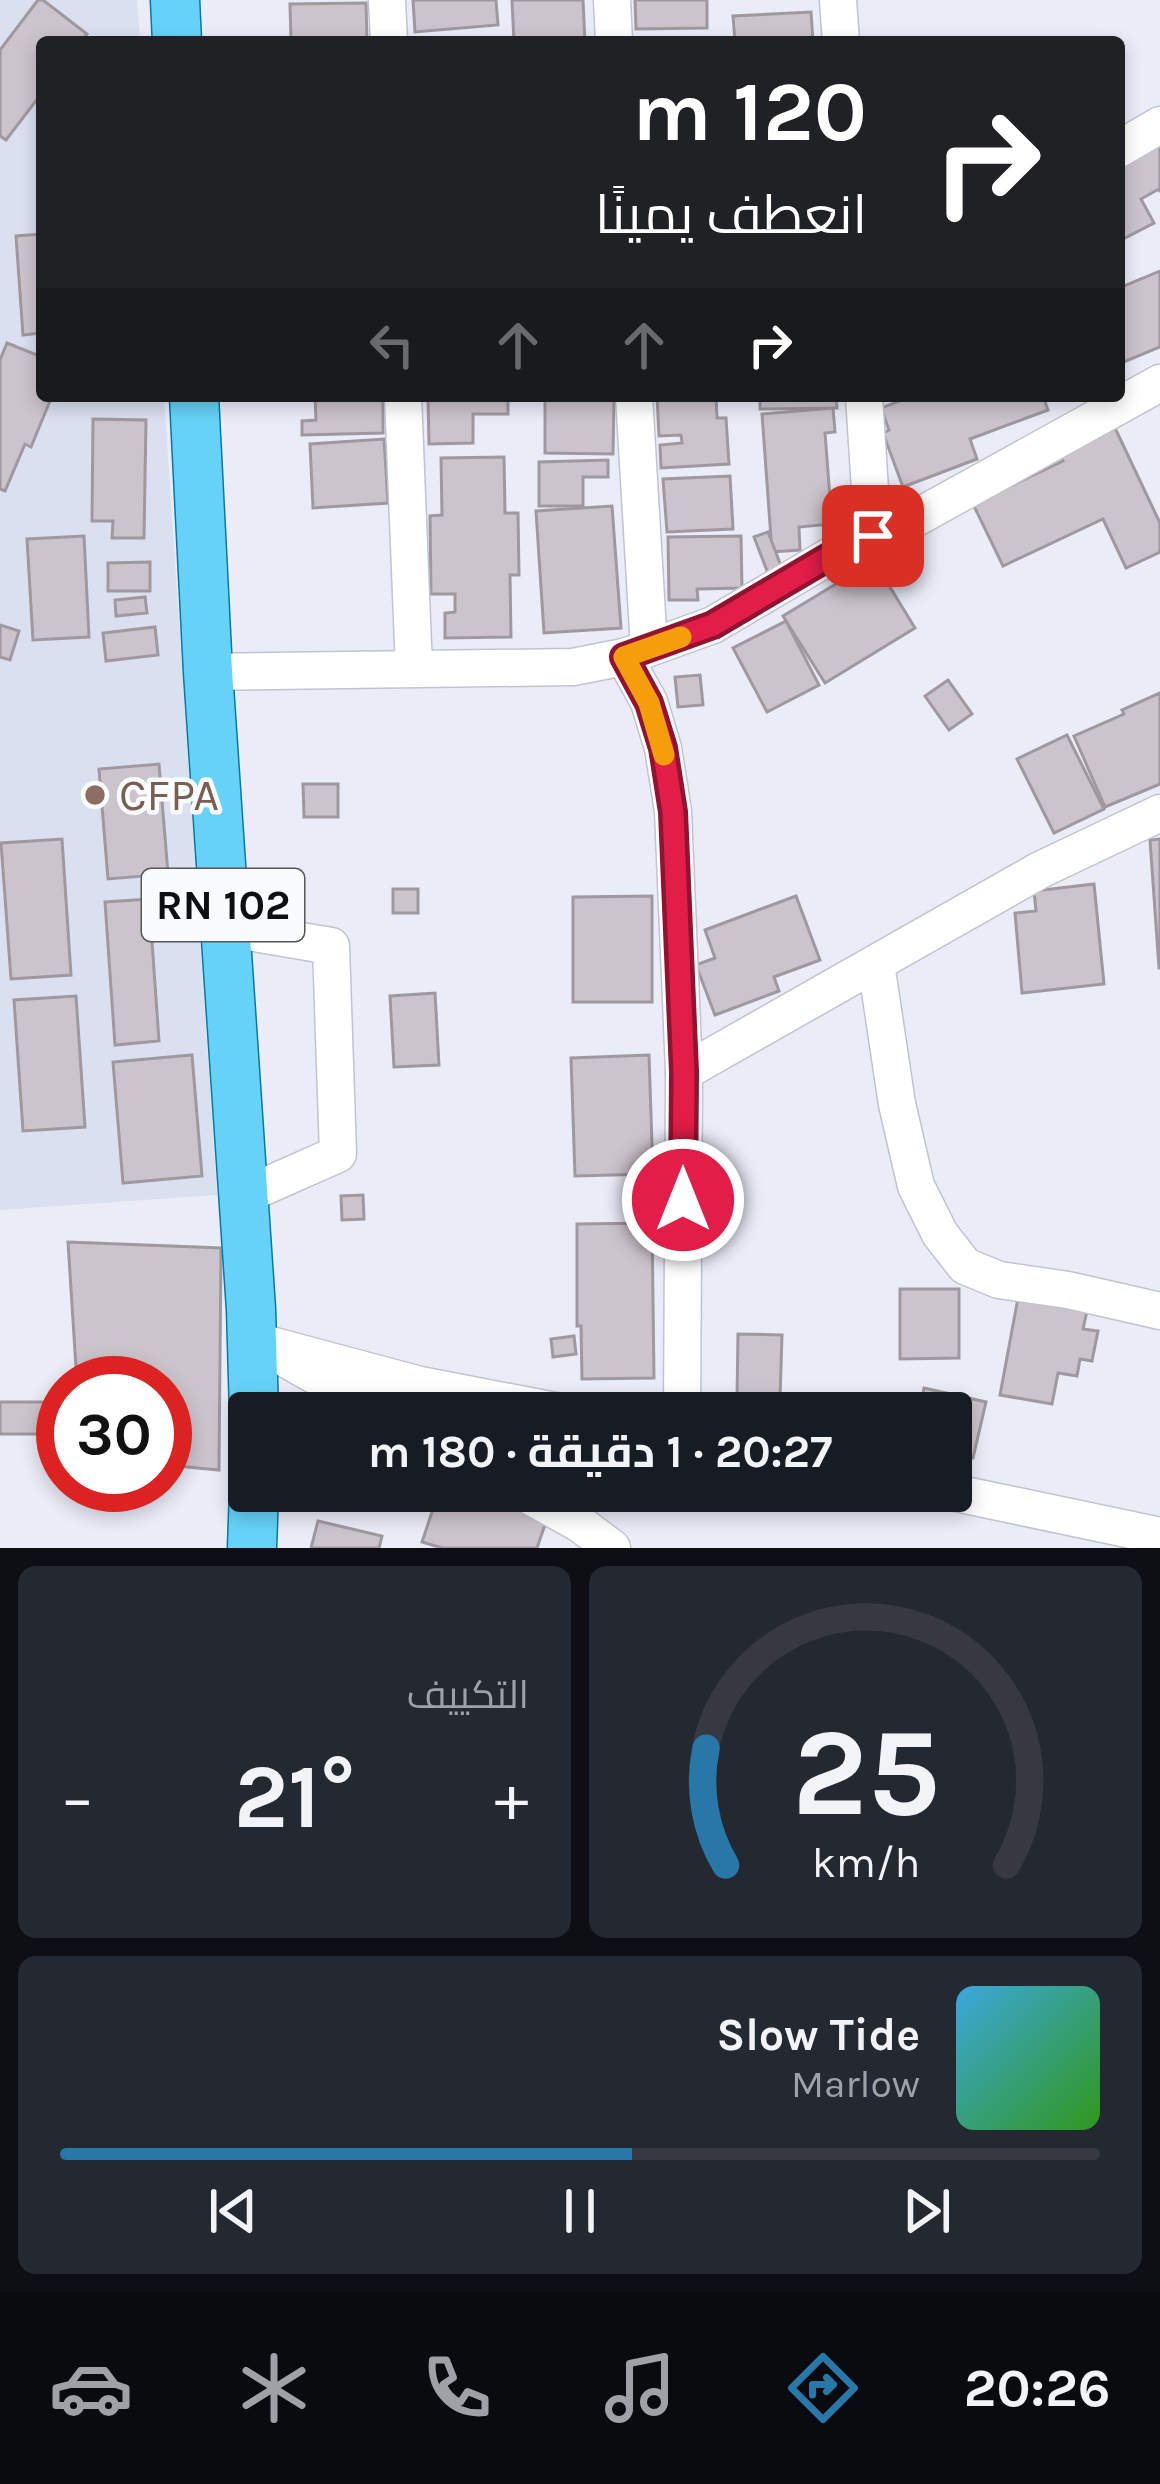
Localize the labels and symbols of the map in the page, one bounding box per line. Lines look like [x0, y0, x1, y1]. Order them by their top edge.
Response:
pin [822, 485, 924, 587]
place label: CFPA [119, 769, 219, 821]
marker: CFPA [82, 782, 108, 808]
road number: RN 102 [142, 869, 304, 941]
position arrow [620, 1137, 746, 1263]
speed limit sign: 30 [36, 1356, 192, 1512]

